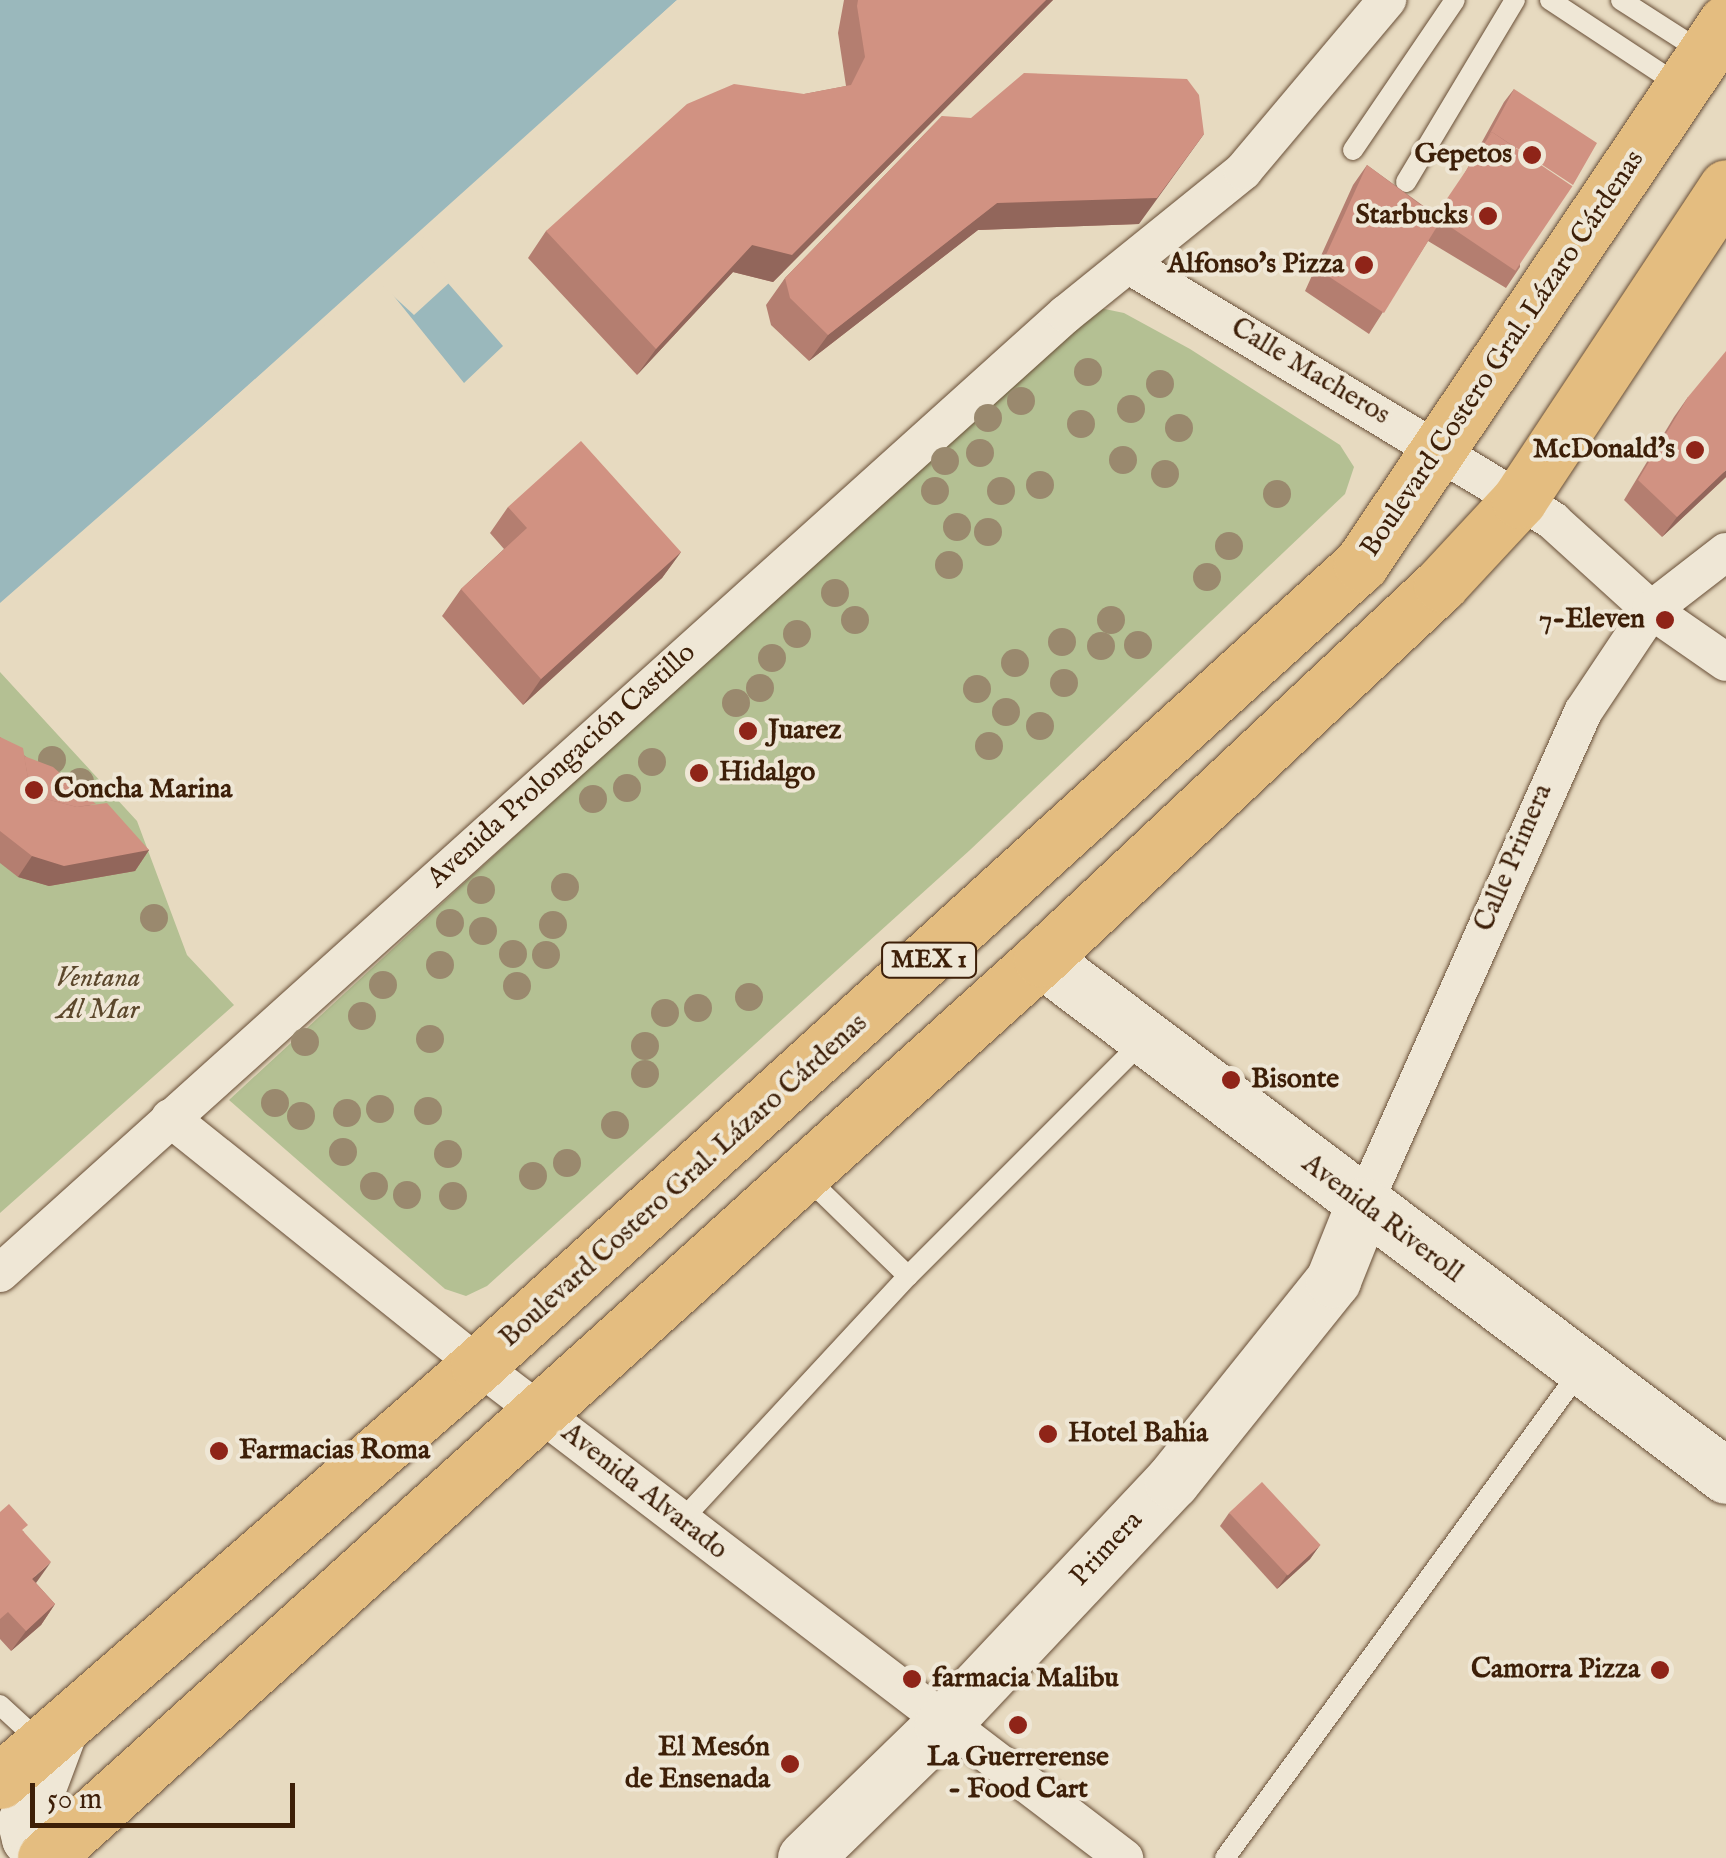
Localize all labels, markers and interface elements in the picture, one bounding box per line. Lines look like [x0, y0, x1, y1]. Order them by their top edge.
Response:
place label: Gepetos [1414, 138, 1512, 172]
street label: Boulevard Costero Gral. Lázaro Cárdenas [1354, 144, 1652, 564]
marker: Gepetos [1521, 144, 1543, 166]
place label: Starbucks [1355, 199, 1468, 233]
marker: Starbucks [1477, 205, 1499, 227]
place label: Alfonso's Pizza [1167, 248, 1344, 282]
marker: Alfonso's Pizza [1353, 254, 1375, 276]
street label: Calle Macheros [1224, 311, 1396, 433]
place label: McDonald's [1533, 433, 1675, 467]
marker: McDonald's [1684, 439, 1706, 461]
place label: 7-Eleven [1539, 603, 1645, 637]
marker: 7-Eleven [1654, 609, 1676, 631]
street label: Avenida Prolongación Castillo [421, 636, 703, 896]
place label: Juarez [768, 714, 841, 748]
marker: Juarez [737, 720, 759, 742]
place label: Hidalgo [719, 756, 815, 790]
marker: Hidalgo [688, 762, 710, 784]
place label: Concha Marina [54, 773, 232, 807]
marker: Concha Marina [23, 779, 45, 801]
street label: Calle Primera [1468, 779, 1560, 937]
road number: MEX 1 [879, 940, 979, 980]
park label: Ventana Al Mar [56, 962, 140, 1028]
street label: Boulevard Costero Gral. Lázaro Cárdenas [493, 1007, 875, 1355]
place label: Bisonte [1251, 1063, 1339, 1097]
marker: Bisonte [1220, 1069, 1242, 1091]
street label: Avenida Riveroll [1295, 1147, 1469, 1291]
street label: Avenida Alvarado [554, 1417, 734, 1567]
place label: Hotel Bahia [1068, 1417, 1208, 1451]
marker: Hotel Bahia [1037, 1423, 1059, 1445]
place label: Farmacias Roma [239, 1434, 430, 1468]
marker: Farmacias Roma [208, 1440, 230, 1462]
street label: Primera [1064, 1504, 1150, 1594]
place label: Camorra Pizza [1471, 1653, 1640, 1687]
marker: Camorra Pizza [1649, 1659, 1671, 1681]
place label: farmacia Malibu [932, 1662, 1119, 1696]
marker: farmacia Malibu [901, 1668, 923, 1690]
marker: La Guerrerense - Food Cart [1007, 1714, 1029, 1736]
place label: El Mesón de Ensenada [625, 1731, 770, 1797]
place label: La Guerrerense - Food Cart [927, 1741, 1109, 1807]
marker: El Mesón de Ensenada [779, 1753, 801, 1775]
scale bar [35, 1763, 300, 1825]
text: 50 m [47, 1781, 102, 1819]

